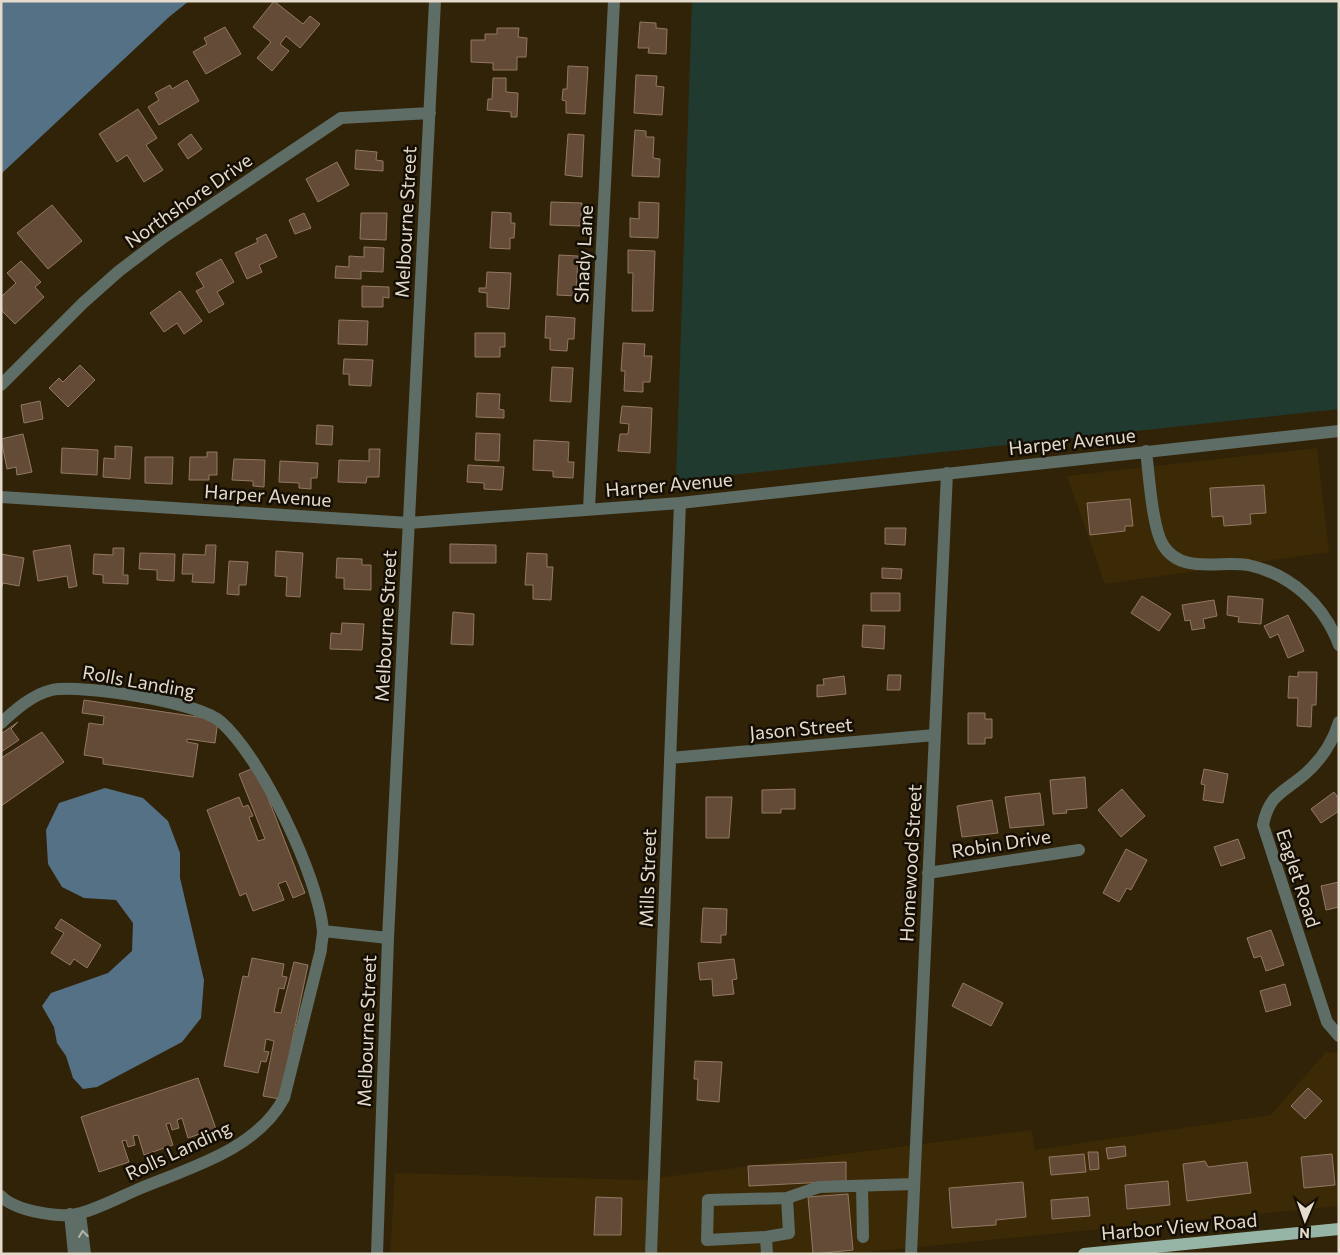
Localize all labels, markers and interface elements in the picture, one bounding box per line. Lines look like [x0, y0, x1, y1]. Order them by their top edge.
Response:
street label: Melbourne Street [390, 145, 420, 299]
street label: Northshore Drive [120, 148, 256, 252]
street label: Shady Lane [569, 204, 597, 304]
street label: Harper Avenue [1007, 423, 1137, 459]
street label: Harper Avenue [604, 467, 734, 501]
street label: Harper Avenue [204, 479, 332, 511]
street label: Melbourne Street [370, 549, 400, 703]
street label: Rolls Landing [81, 660, 197, 702]
street label: Jason Street [748, 712, 854, 744]
street label: Homewood Street [894, 783, 926, 942]
street label: Robin Drive [950, 824, 1052, 862]
street label: Eaglet Road [1272, 826, 1326, 930]
street label: Mills Street [634, 828, 660, 928]
street label: Melbourne Street [352, 954, 380, 1107]
street label: Rolls Landing [121, 1115, 235, 1185]
north arrow [1280, 1195, 1330, 1245]
street label: Harbor View Road [1100, 1208, 1258, 1244]
text: N [1299, 1225, 1310, 1242]
one-way arrow [78, 1229, 89, 1237]

